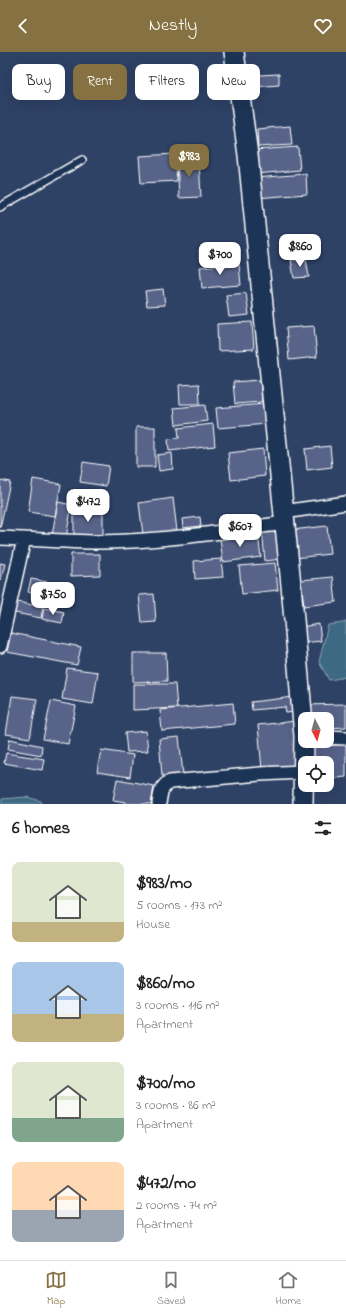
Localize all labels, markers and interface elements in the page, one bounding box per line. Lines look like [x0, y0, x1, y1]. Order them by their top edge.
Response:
text: Nestly [149, 13, 197, 39]
icon: back [12, 15, 34, 37]
icon: heart [312, 15, 334, 37]
chip: Buy [12, 64, 65, 100]
chip: Rent [73, 64, 127, 100]
chip: Filters [135, 64, 199, 100]
chip: New [207, 64, 260, 100]
pin: $983 [165, 144, 213, 178]
text: $983 [178, 147, 200, 166]
pin: $860 [276, 234, 324, 268]
text: $860 [288, 237, 312, 256]
pin: $700 [196, 242, 244, 276]
text: $700 [208, 245, 232, 264]
pin: $472 [64, 489, 112, 523]
text: $472 [75, 492, 101, 511]
pin: $607 [216, 514, 264, 548]
text: $607 [228, 517, 252, 536]
pin: $750 [29, 582, 77, 616]
text: $750 [40, 585, 66, 604]
north arrow [298, 712, 334, 748]
map controls [298, 712, 334, 792]
button: locate [298, 756, 334, 792]
text: 6 homes [12, 816, 70, 841]
icon: filters [312, 817, 334, 839]
text: $983/mo [136, 871, 192, 896]
icon: home [44, 878, 92, 926]
text: 5 rooms · 173 m² [136, 896, 222, 915]
text: House [136, 915, 170, 934]
text: $860/mo [136, 971, 195, 996]
icon: home [44, 978, 92, 1026]
text: 3 rooms · 116 m² [136, 996, 219, 1015]
text: Apartment [136, 1015, 193, 1034]
text: $700/mo [136, 1071, 195, 1096]
icon: home [44, 1078, 92, 1126]
text: 3 rooms · 86 m² [136, 1096, 216, 1115]
text: Apartment [136, 1115, 193, 1134]
text: $472/mo [136, 1171, 196, 1196]
icon: home [44, 1178, 92, 1226]
text: 2 rooms · 74 m² [136, 1196, 217, 1215]
text: Apartment [136, 1215, 193, 1234]
tab: Map [45, 1269, 67, 1309]
tab: Saved [157, 1269, 186, 1309]
tab: Home [275, 1269, 301, 1309]

